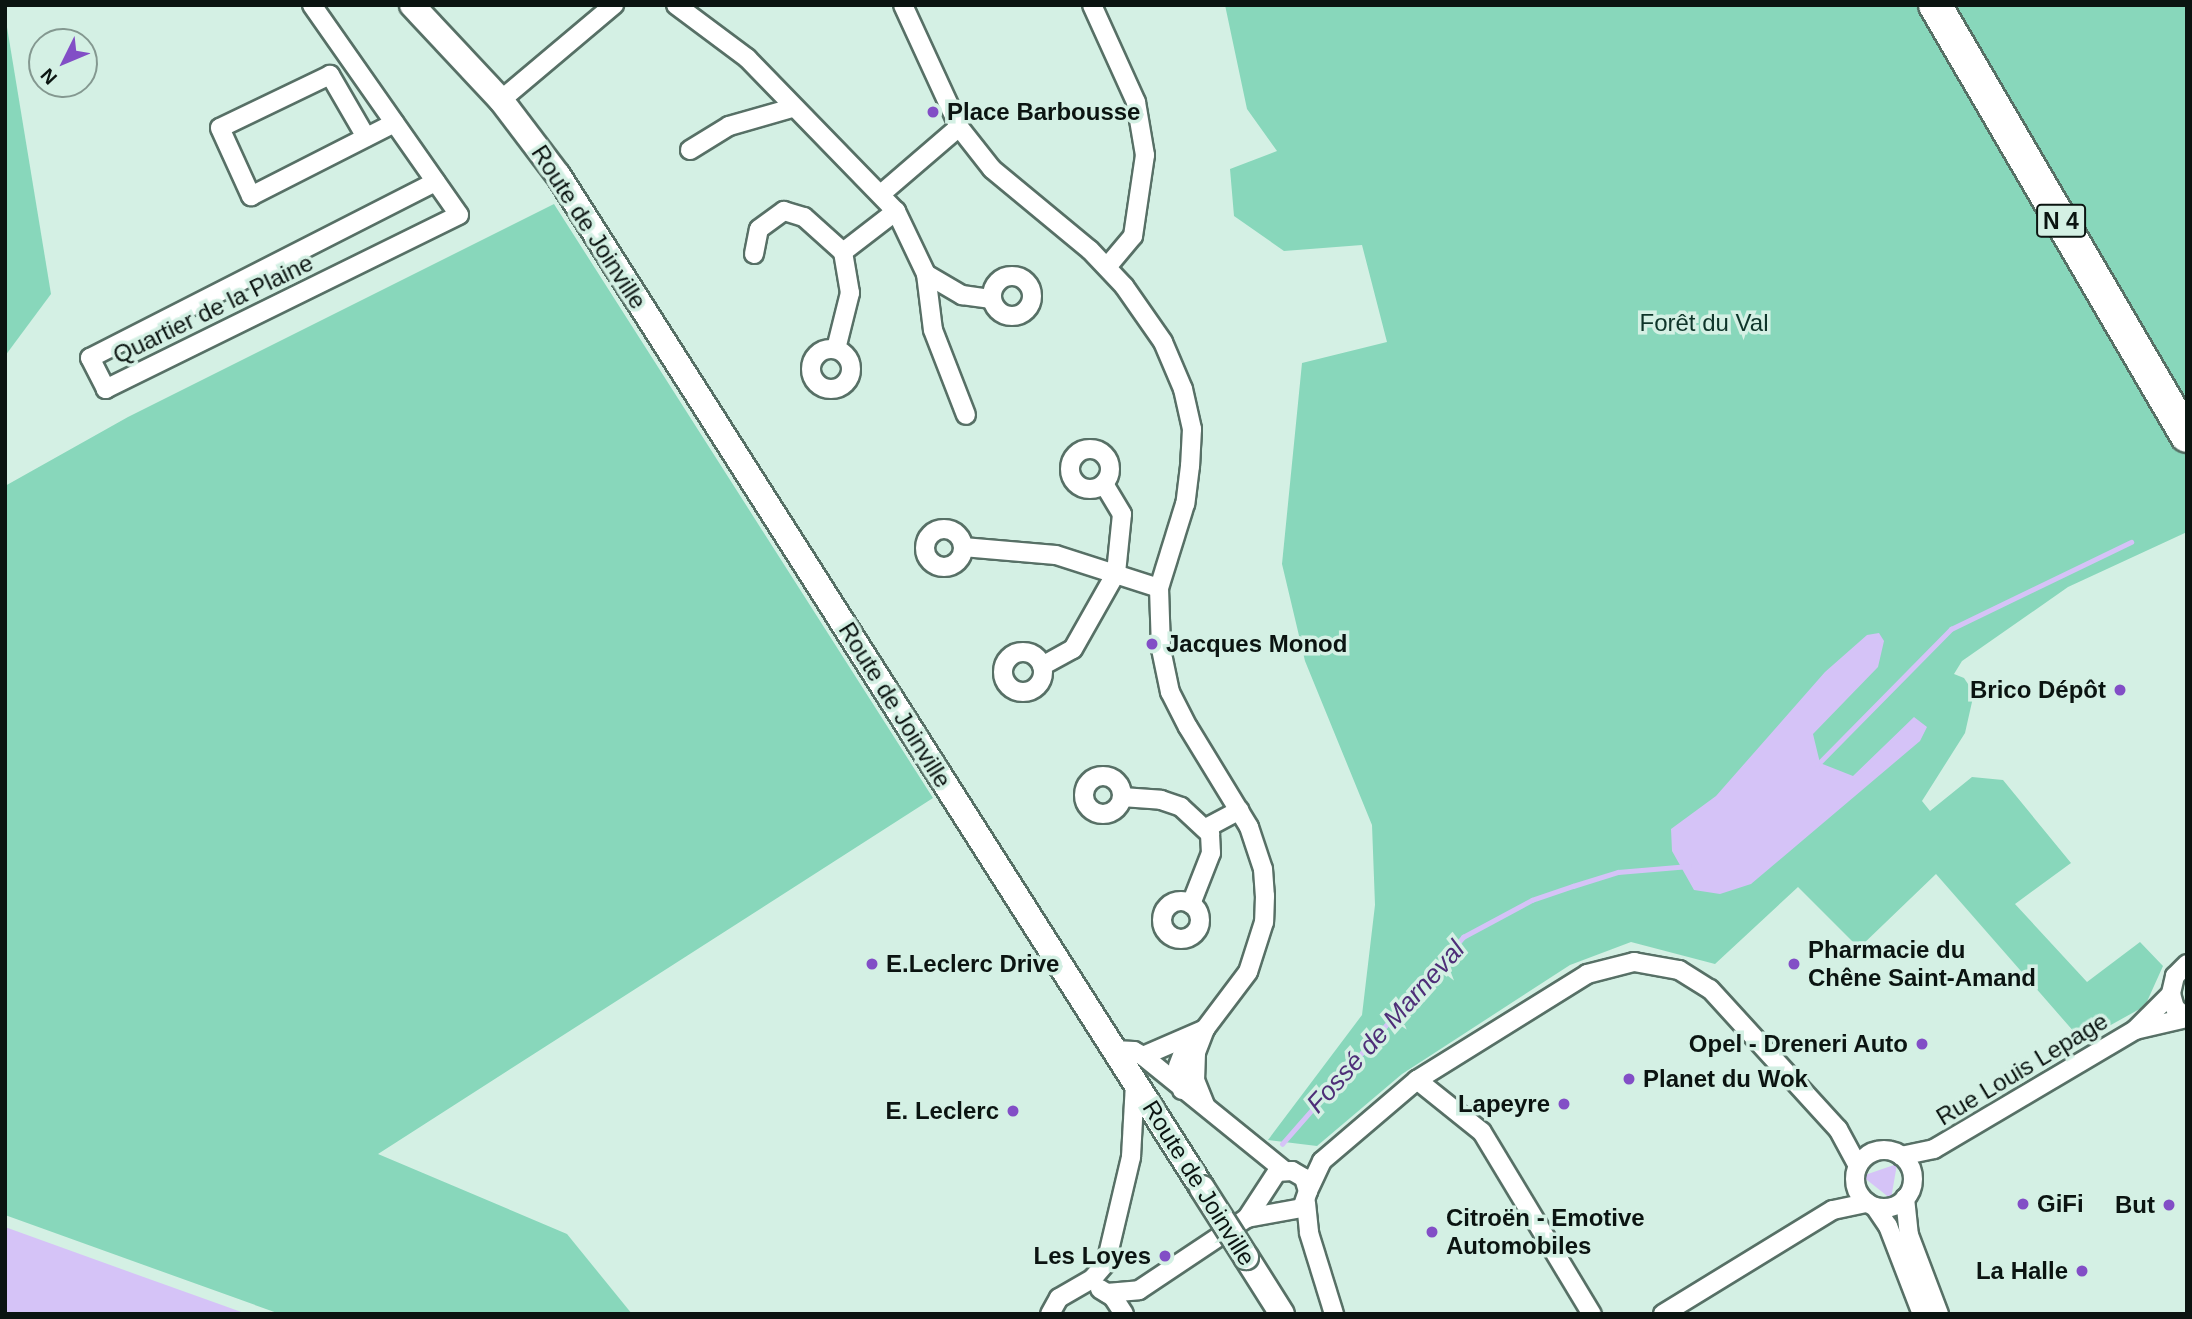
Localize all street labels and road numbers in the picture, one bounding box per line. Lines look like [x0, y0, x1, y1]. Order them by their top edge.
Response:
street label: Route de Joinville [525, 140, 653, 314]
road number: N 4 [2035, 202, 2087, 241]
street label: Quartier de la Plaine [108, 248, 318, 370]
street label: Route de Joinville [833, 617, 957, 793]
street label: Rue Louis Lepage [1931, 1006, 2113, 1132]
street label: Route de Joinville [1137, 1095, 1261, 1271]

